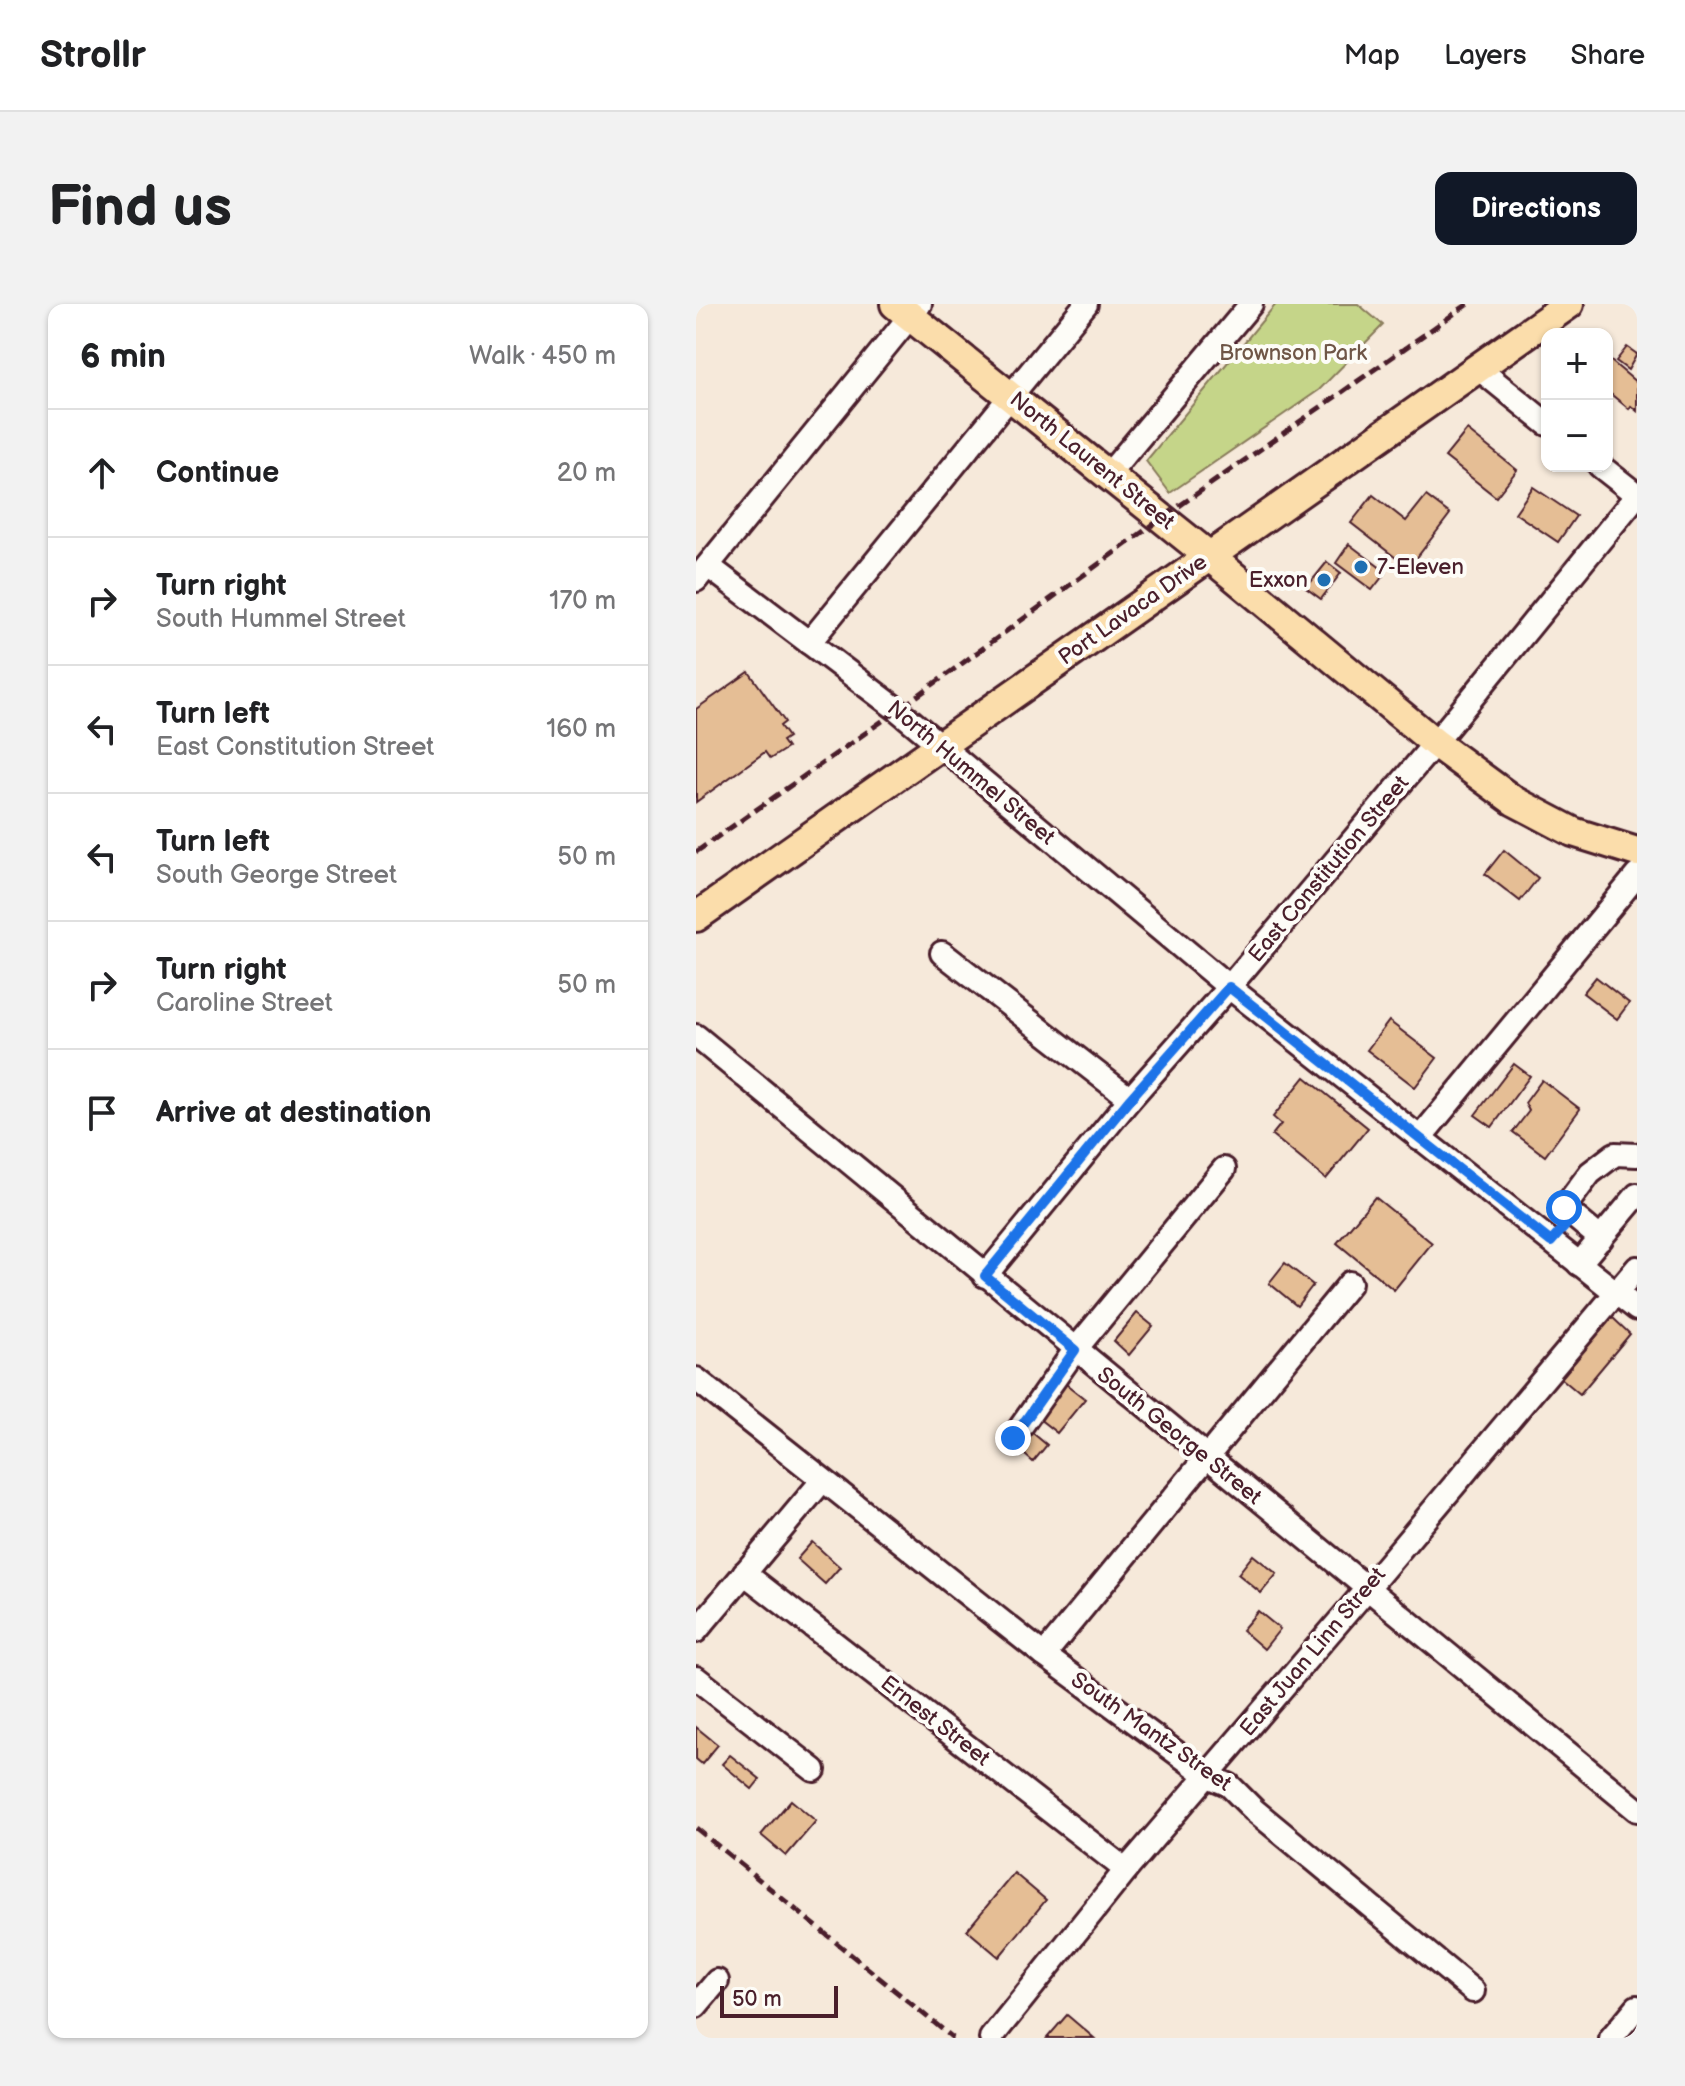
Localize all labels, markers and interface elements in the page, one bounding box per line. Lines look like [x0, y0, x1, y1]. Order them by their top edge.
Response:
text: Strollr [40, 33, 146, 78]
text: Map [1344, 39, 1400, 72]
text: Layers [1444, 39, 1527, 72]
text: Share [1571, 39, 1645, 72]
button: Directions [1435, 172, 1637, 245]
text: Find us [48, 175, 232, 242]
map controls [1541, 328, 1613, 472]
button: + [1541, 328, 1613, 400]
text: 6 min [80, 336, 166, 377]
park label: Brownson Park [1219, 340, 1367, 367]
text: Walk · 450 m [469, 341, 616, 372]
street label: North Laurent Street [1004, 386, 1180, 536]
button: − [1541, 400, 1613, 472]
icon: ahead [80, 451, 124, 495]
text: Continue [156, 455, 279, 491]
text: 20 m [557, 458, 616, 489]
street label: Port Lavaca Drive [1053, 549, 1213, 671]
place label: 7-Eleven [1377, 554, 1464, 581]
marker: 7-Eleven [1352, 558, 1370, 576]
place label: Exxon [1249, 567, 1308, 594]
text: Turn right [156, 568, 287, 604]
marker: Exxon [1315, 571, 1333, 589]
icon: right [80, 579, 124, 623]
text: 170 m [549, 586, 616, 617]
text: South Hummel Street [156, 604, 406, 635]
street label: North Hummel Street [882, 695, 1061, 851]
text: Turn left [156, 696, 270, 732]
icon: left [80, 707, 124, 751]
text: 160 m [546, 714, 616, 745]
text: East Constitution Street [156, 732, 434, 763]
street label: East Constitution Street [1243, 770, 1415, 968]
text: Turn left [156, 824, 270, 860]
icon: left [80, 835, 124, 879]
text: 50 m [557, 842, 616, 873]
text: South George Street [156, 860, 397, 891]
text: Turn right [156, 952, 287, 988]
icon: right [80, 963, 124, 1007]
text: 50 m [557, 970, 616, 1001]
text: Caroline Street [156, 988, 333, 1019]
icon: arrive [80, 1091, 124, 1135]
text: Arrive at destination [156, 1095, 432, 1131]
route start [1546, 1190, 1582, 1226]
street label: South George Street [1091, 1361, 1267, 1511]
route end [995, 1420, 1031, 1456]
street label: East Juan Linn Street [1234, 1562, 1392, 1742]
street label: South Mantz Street [1066, 1667, 1237, 1798]
street label: Ernest Street [875, 1670, 995, 1772]
scale bar [720, 1982, 838, 2018]
text: 50 m [732, 1986, 782, 2013]

